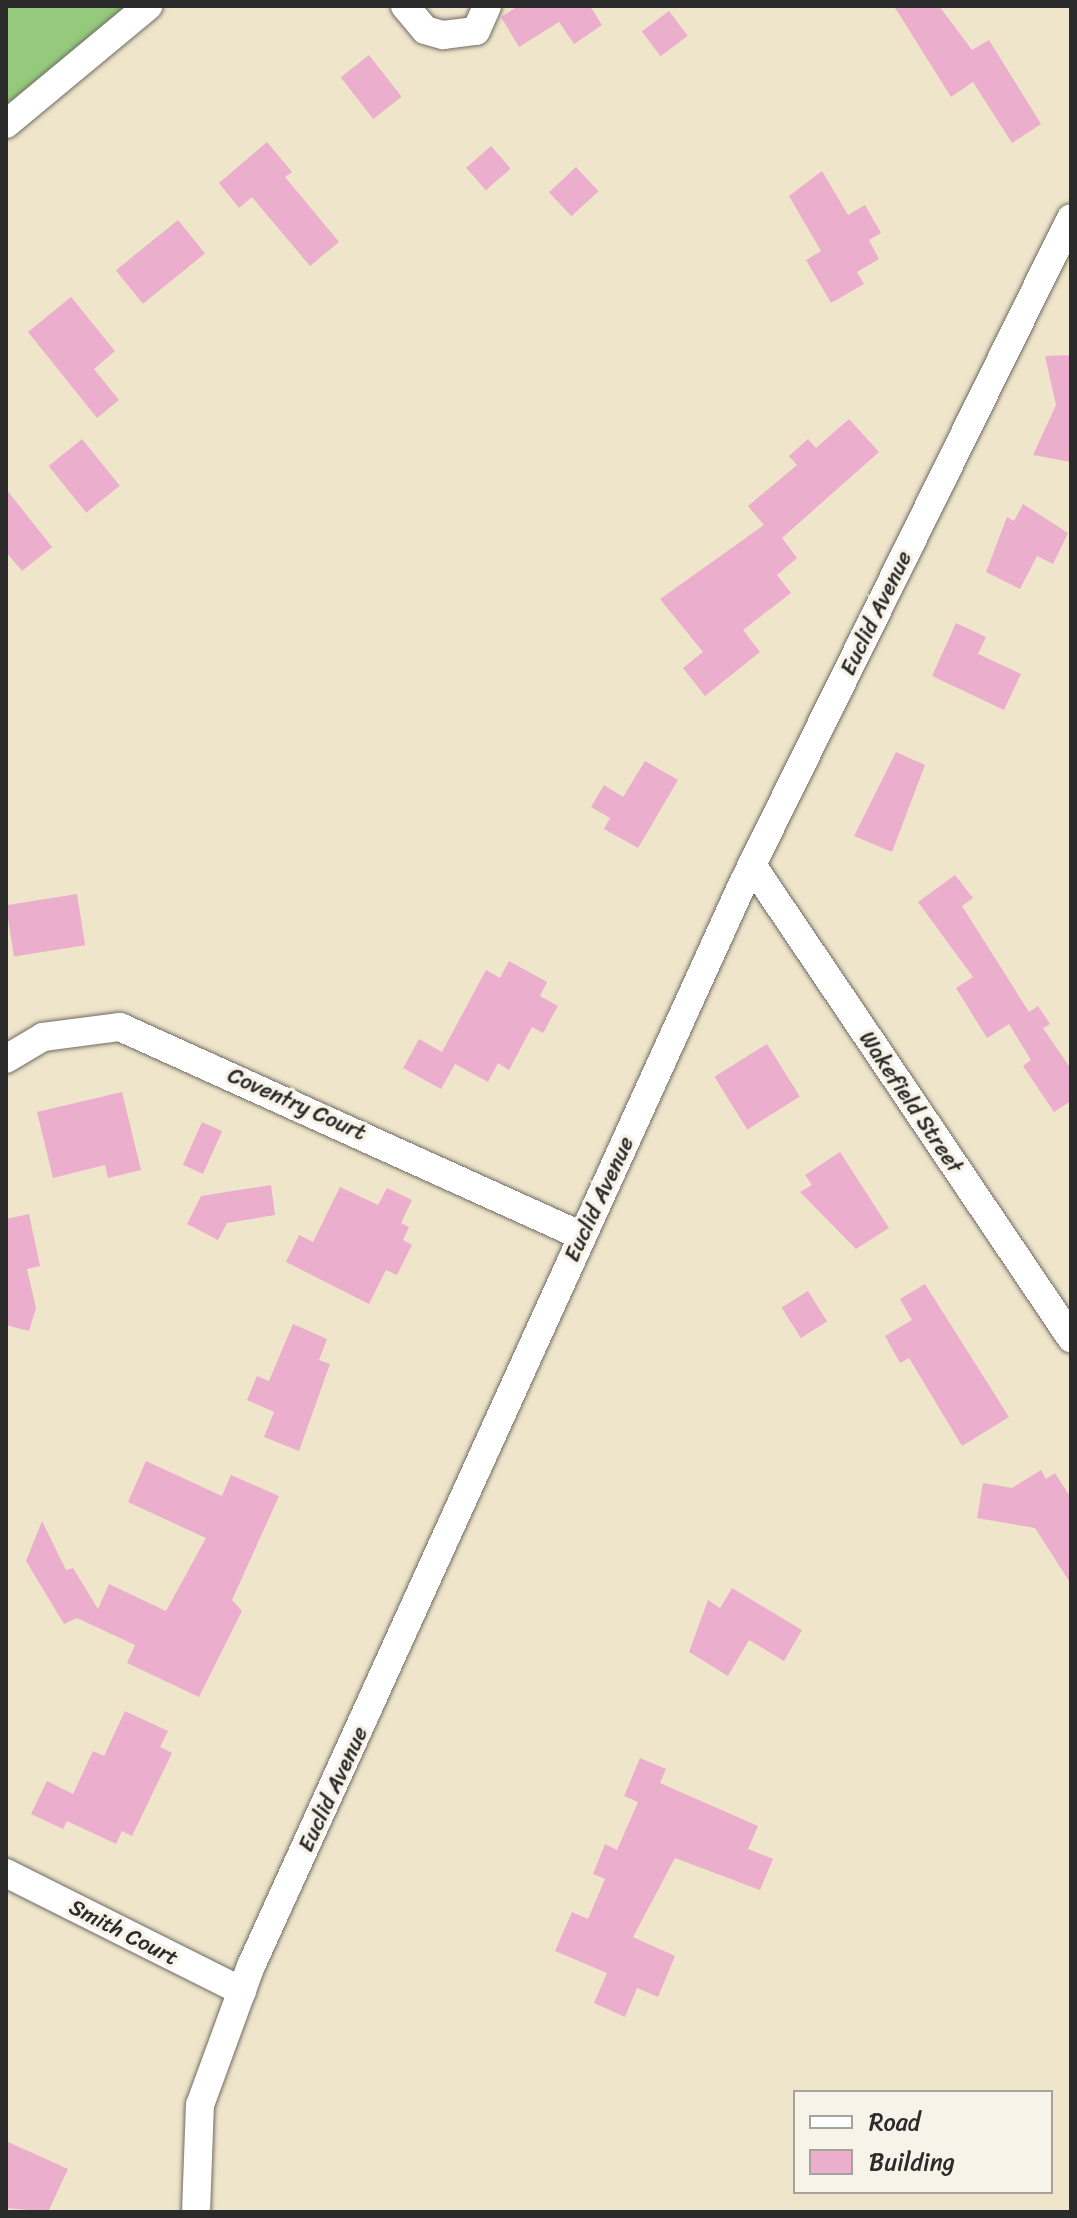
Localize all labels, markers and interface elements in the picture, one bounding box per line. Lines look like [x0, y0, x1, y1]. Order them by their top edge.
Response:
street label: Euclid Avenue [835, 547, 917, 679]
street label: Wakefield Street [854, 1026, 968, 1178]
street label: Coventry Court [224, 1062, 370, 1146]
street label: Euclid Avenue [559, 1132, 639, 1266]
street label: Euclid Avenue [293, 1722, 373, 1856]
street label: Smith Court [65, 1893, 183, 1971]
legend [793, 2090, 1053, 2194]
text: Road [869, 2101, 920, 2143]
text: Building [869, 2141, 955, 2183]

